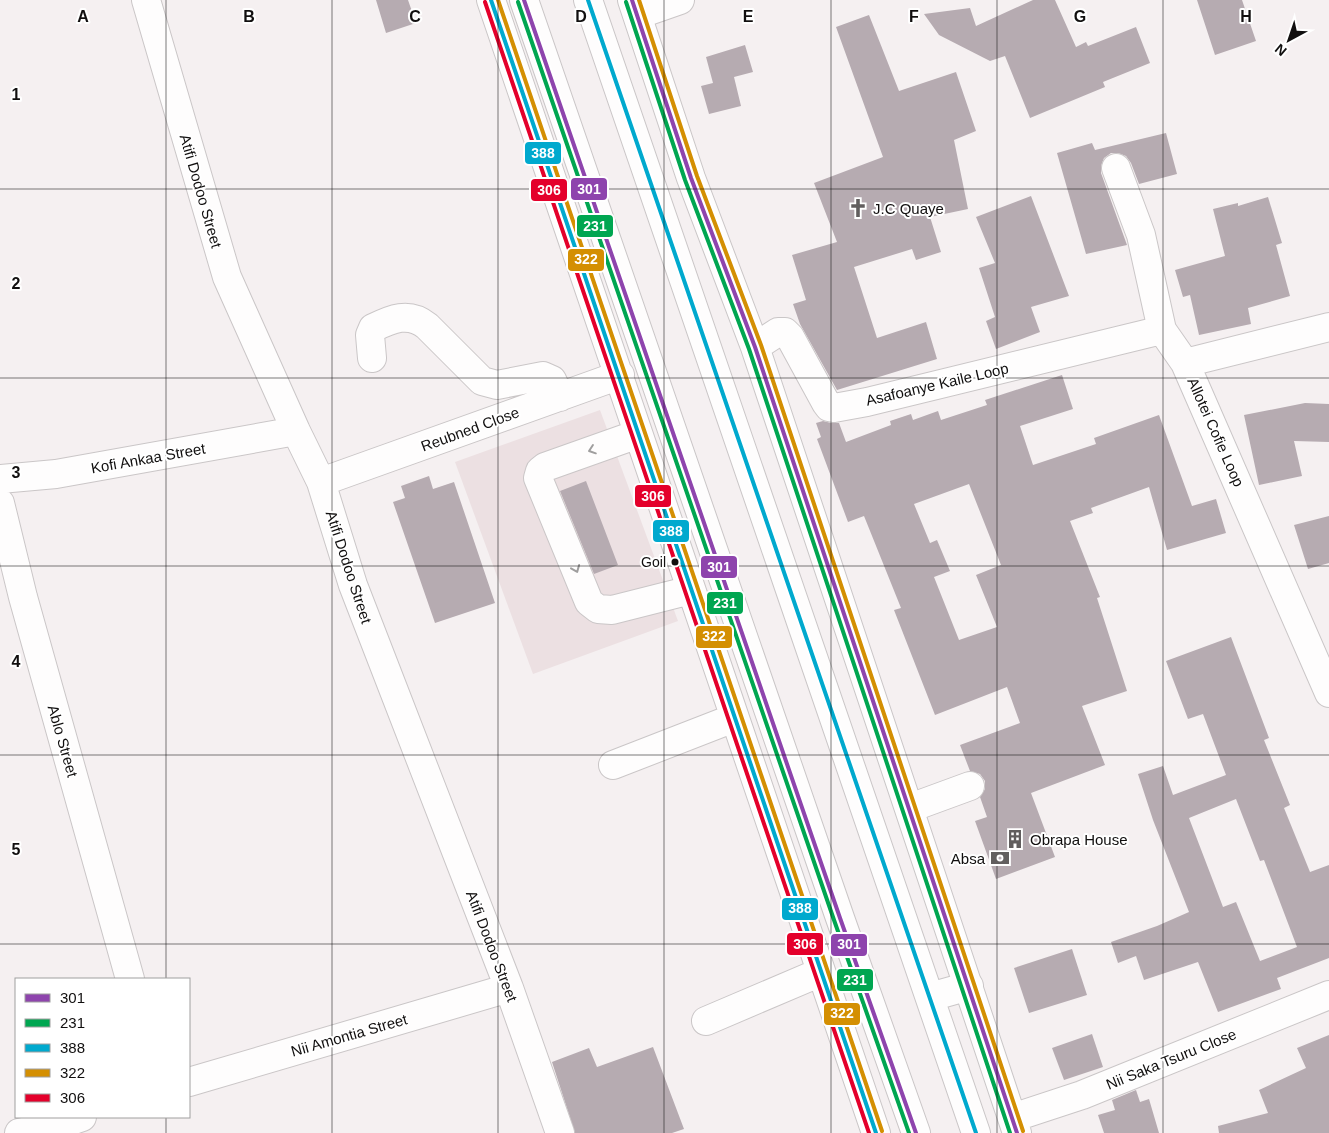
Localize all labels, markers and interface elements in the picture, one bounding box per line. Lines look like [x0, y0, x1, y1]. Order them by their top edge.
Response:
text: A [77, 8, 89, 25]
text: B [243, 8, 255, 25]
text: C [409, 8, 421, 25]
text: D [575, 8, 587, 25]
text: E [743, 8, 754, 25]
text: F [909, 8, 919, 25]
text: G [1074, 8, 1086, 25]
text: H [1240, 8, 1252, 25]
north arrow [1264, 15, 1314, 65]
text: N [1272, 41, 1290, 59]
text: 1 [12, 86, 21, 103]
street label: Atifi Dodoo Street [177, 132, 226, 251]
line badge: 388 [524, 141, 562, 165]
text: 388 [531, 145, 555, 161]
line badge: 301 [570, 177, 608, 201]
line badge: 306 [530, 178, 568, 202]
text: 301 [577, 181, 601, 197]
text: 306 [537, 182, 561, 198]
church icon: J.C Quaye [847, 197, 869, 219]
place label: J.C Quaye [873, 200, 944, 217]
line badge: 231 [576, 214, 614, 238]
text: 231 [583, 218, 607, 234]
line badge: 322 [567, 248, 605, 272]
text: 322 [574, 251, 598, 267]
text: 2 [12, 275, 21, 292]
street label: Asafoanye Kaile Loop [864, 359, 1010, 409]
street label: Allotei Cofie Loop [1184, 375, 1248, 489]
street label: Reubned Close [419, 403, 521, 455]
street label: Kofi Ankaa Street [89, 439, 207, 476]
one-way arrow [589, 444, 597, 454]
text: 3 [12, 464, 21, 481]
line badge: 306 [634, 484, 672, 508]
text: 306 [641, 488, 665, 504]
street label: Atifi Dodoo Street [323, 508, 376, 626]
line badge: 388 [652, 519, 690, 543]
text: 388 [659, 523, 683, 539]
place label: Goil [641, 554, 666, 570]
line badge: 301 [700, 555, 738, 579]
marker: Goil [670, 557, 680, 567]
text: 301 [707, 559, 731, 575]
one-way arrow [570, 565, 580, 573]
line badge: 231 [706, 591, 744, 615]
text: 231 [713, 595, 737, 611]
line badge: 322 [695, 625, 733, 649]
text: 322 [702, 628, 726, 644]
text: 4 [12, 653, 21, 670]
street label: Ablo Street [45, 703, 82, 780]
building icon: Obrapa House [1004, 828, 1026, 850]
place label: Obrapa House [1030, 831, 1128, 848]
text: 5 [12, 841, 21, 858]
bank icon: Absa [989, 847, 1011, 869]
place label: Absa [951, 850, 986, 867]
street label: Atifi Dodoo Street [463, 888, 521, 1005]
line badge: 388 [781, 897, 819, 921]
text: 388 [788, 900, 812, 916]
line badge: 306 [786, 932, 824, 956]
line badge: 301 [830, 933, 868, 957]
text: 306 [793, 936, 817, 952]
text: 301 [837, 936, 861, 952]
line badge: 231 [836, 968, 874, 992]
text: 231 [843, 972, 867, 988]
legend [15, 978, 190, 1118]
text: 301 [60, 989, 85, 1006]
line badge: 322 [823, 1002, 861, 1026]
text: 322 [830, 1005, 854, 1021]
street label: Nii Amontia Street [289, 1010, 410, 1060]
text: 231 [60, 1014, 85, 1031]
street label: Nii Saka Tsuru Close [1103, 1025, 1239, 1093]
text: 388 [60, 1039, 85, 1056]
text: 322 [60, 1064, 85, 1081]
text: 306 [60, 1089, 85, 1106]

